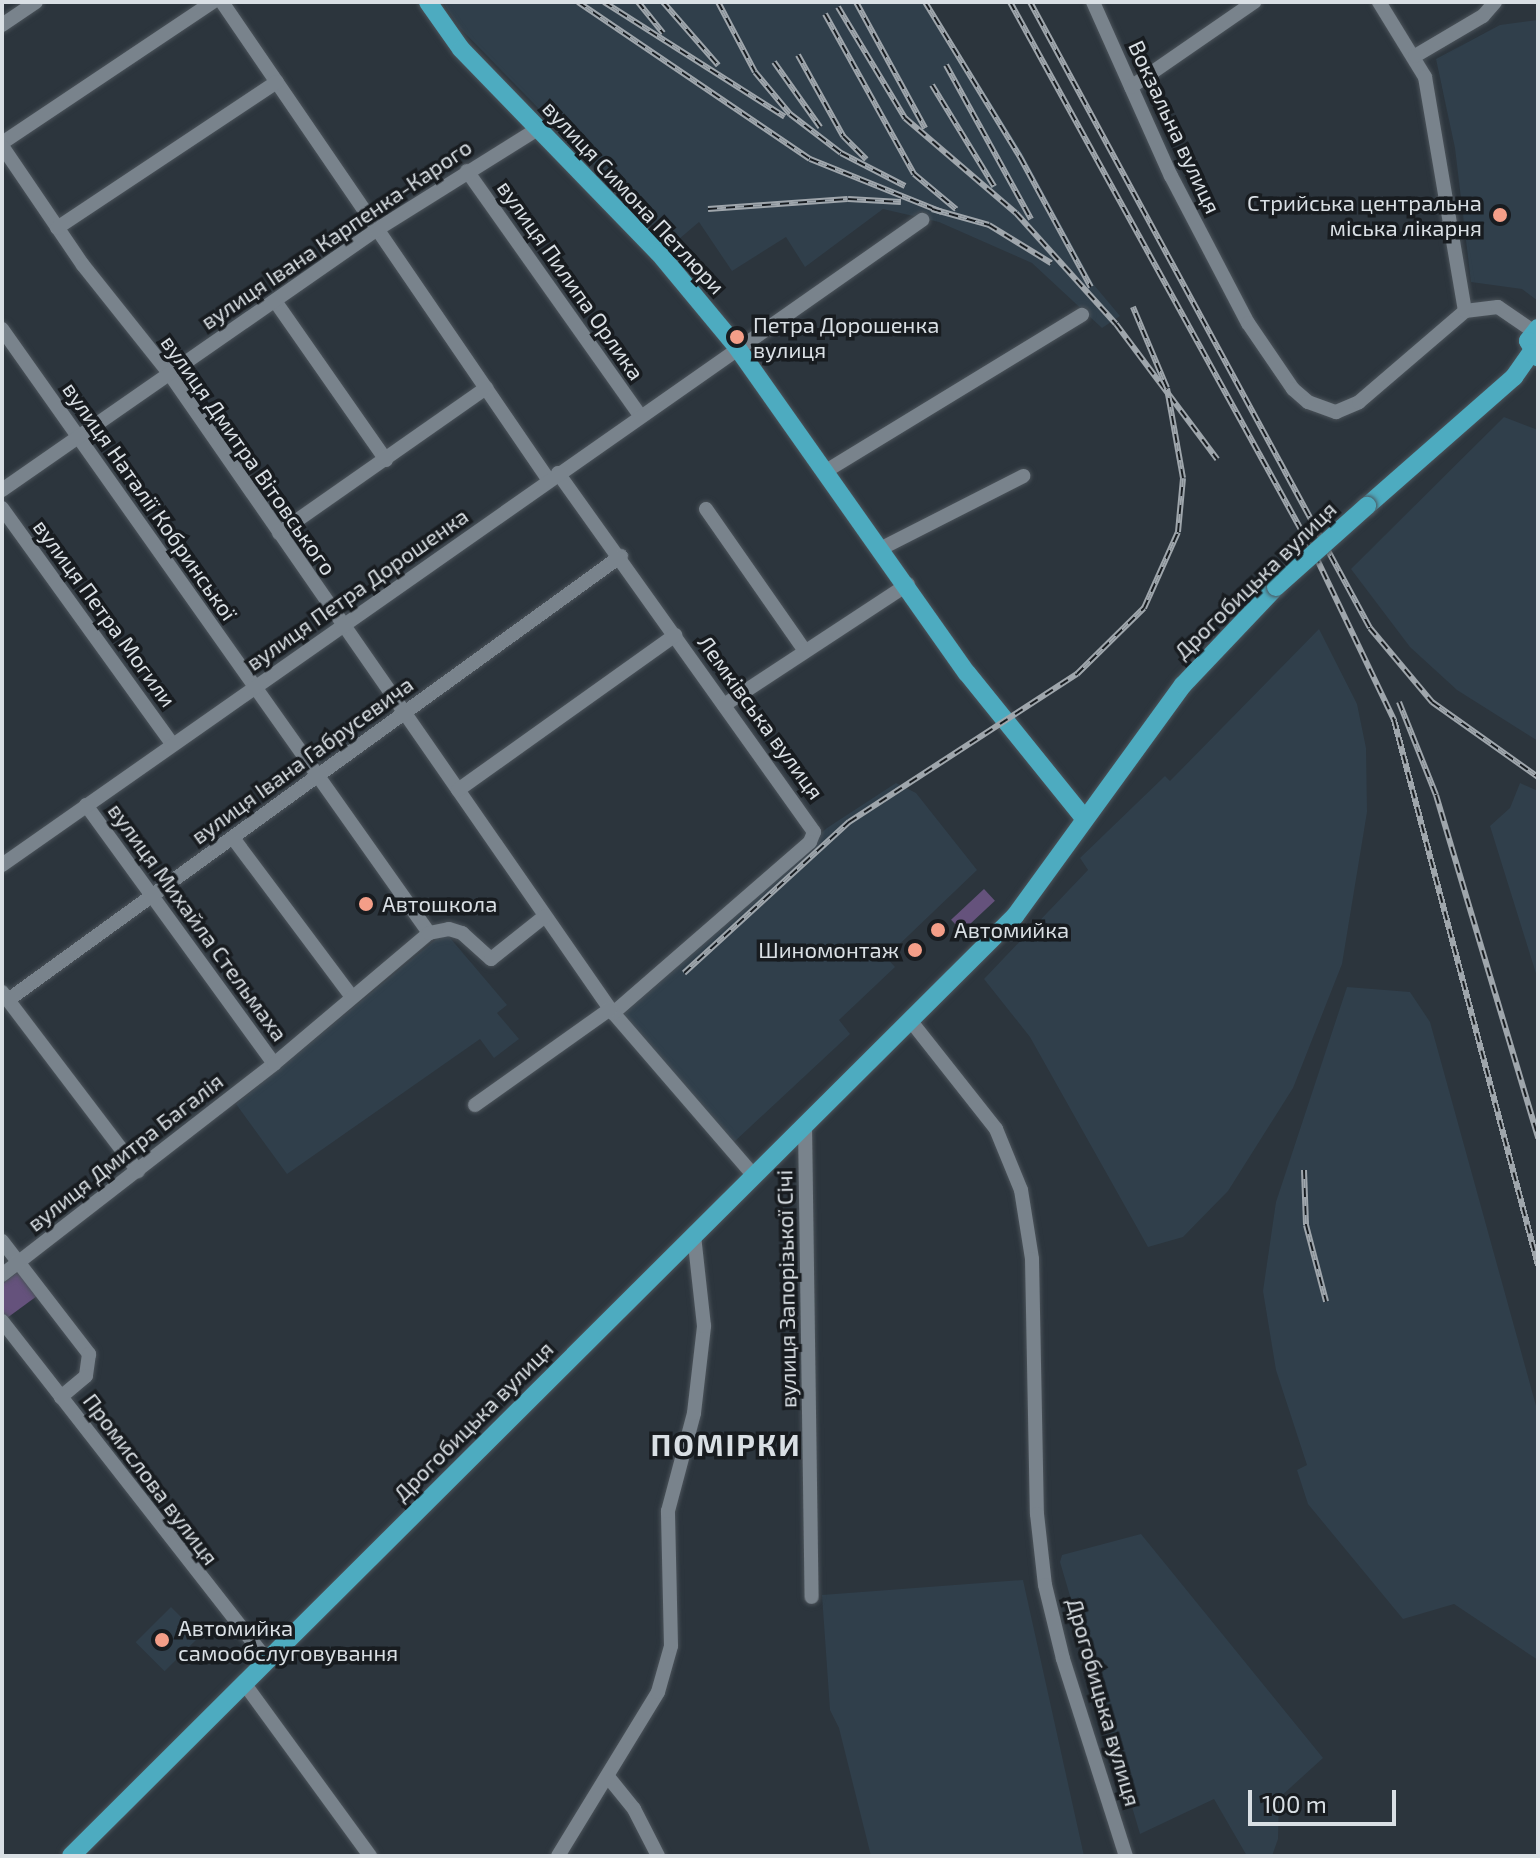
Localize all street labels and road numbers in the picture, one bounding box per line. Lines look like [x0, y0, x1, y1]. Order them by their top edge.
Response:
street label: Вокзальна вулиця [1123, 36, 1227, 218]
street label: вулиця Симона Петлюри [537, 95, 731, 299]
street label: вулиця Івана Карпенка-Карого [196, 133, 476, 335]
street label: вулиця Пилипа Орлика [492, 175, 650, 385]
street label: вулиця Дмитра Вітовського [156, 330, 342, 580]
street label: вулиця Наталії Кобринської [57, 377, 243, 625]
street label: Дрогобицька вулиця [1168, 496, 1342, 664]
street label: вулиця Петра Дорошенка [241, 502, 473, 676]
street label: вулиця Петра Могили [28, 514, 182, 712]
street label: Лемківська вулиця [693, 630, 829, 804]
street label: вулиця Івана Габрусевича [186, 671, 418, 849]
street label: вулиця Михайла Стельмаха [103, 798, 293, 1046]
street label: вулиця Дмитра Багалія [22, 1067, 228, 1237]
street label: вулиця Запорізької Січі [771, 1170, 801, 1408]
street label: Дрогобицька вулиця [388, 1336, 558, 1506]
street label: Промислова вулиця [78, 1388, 224, 1570]
street label: Дрогобицька вулиця [1062, 1595, 1146, 1809]

